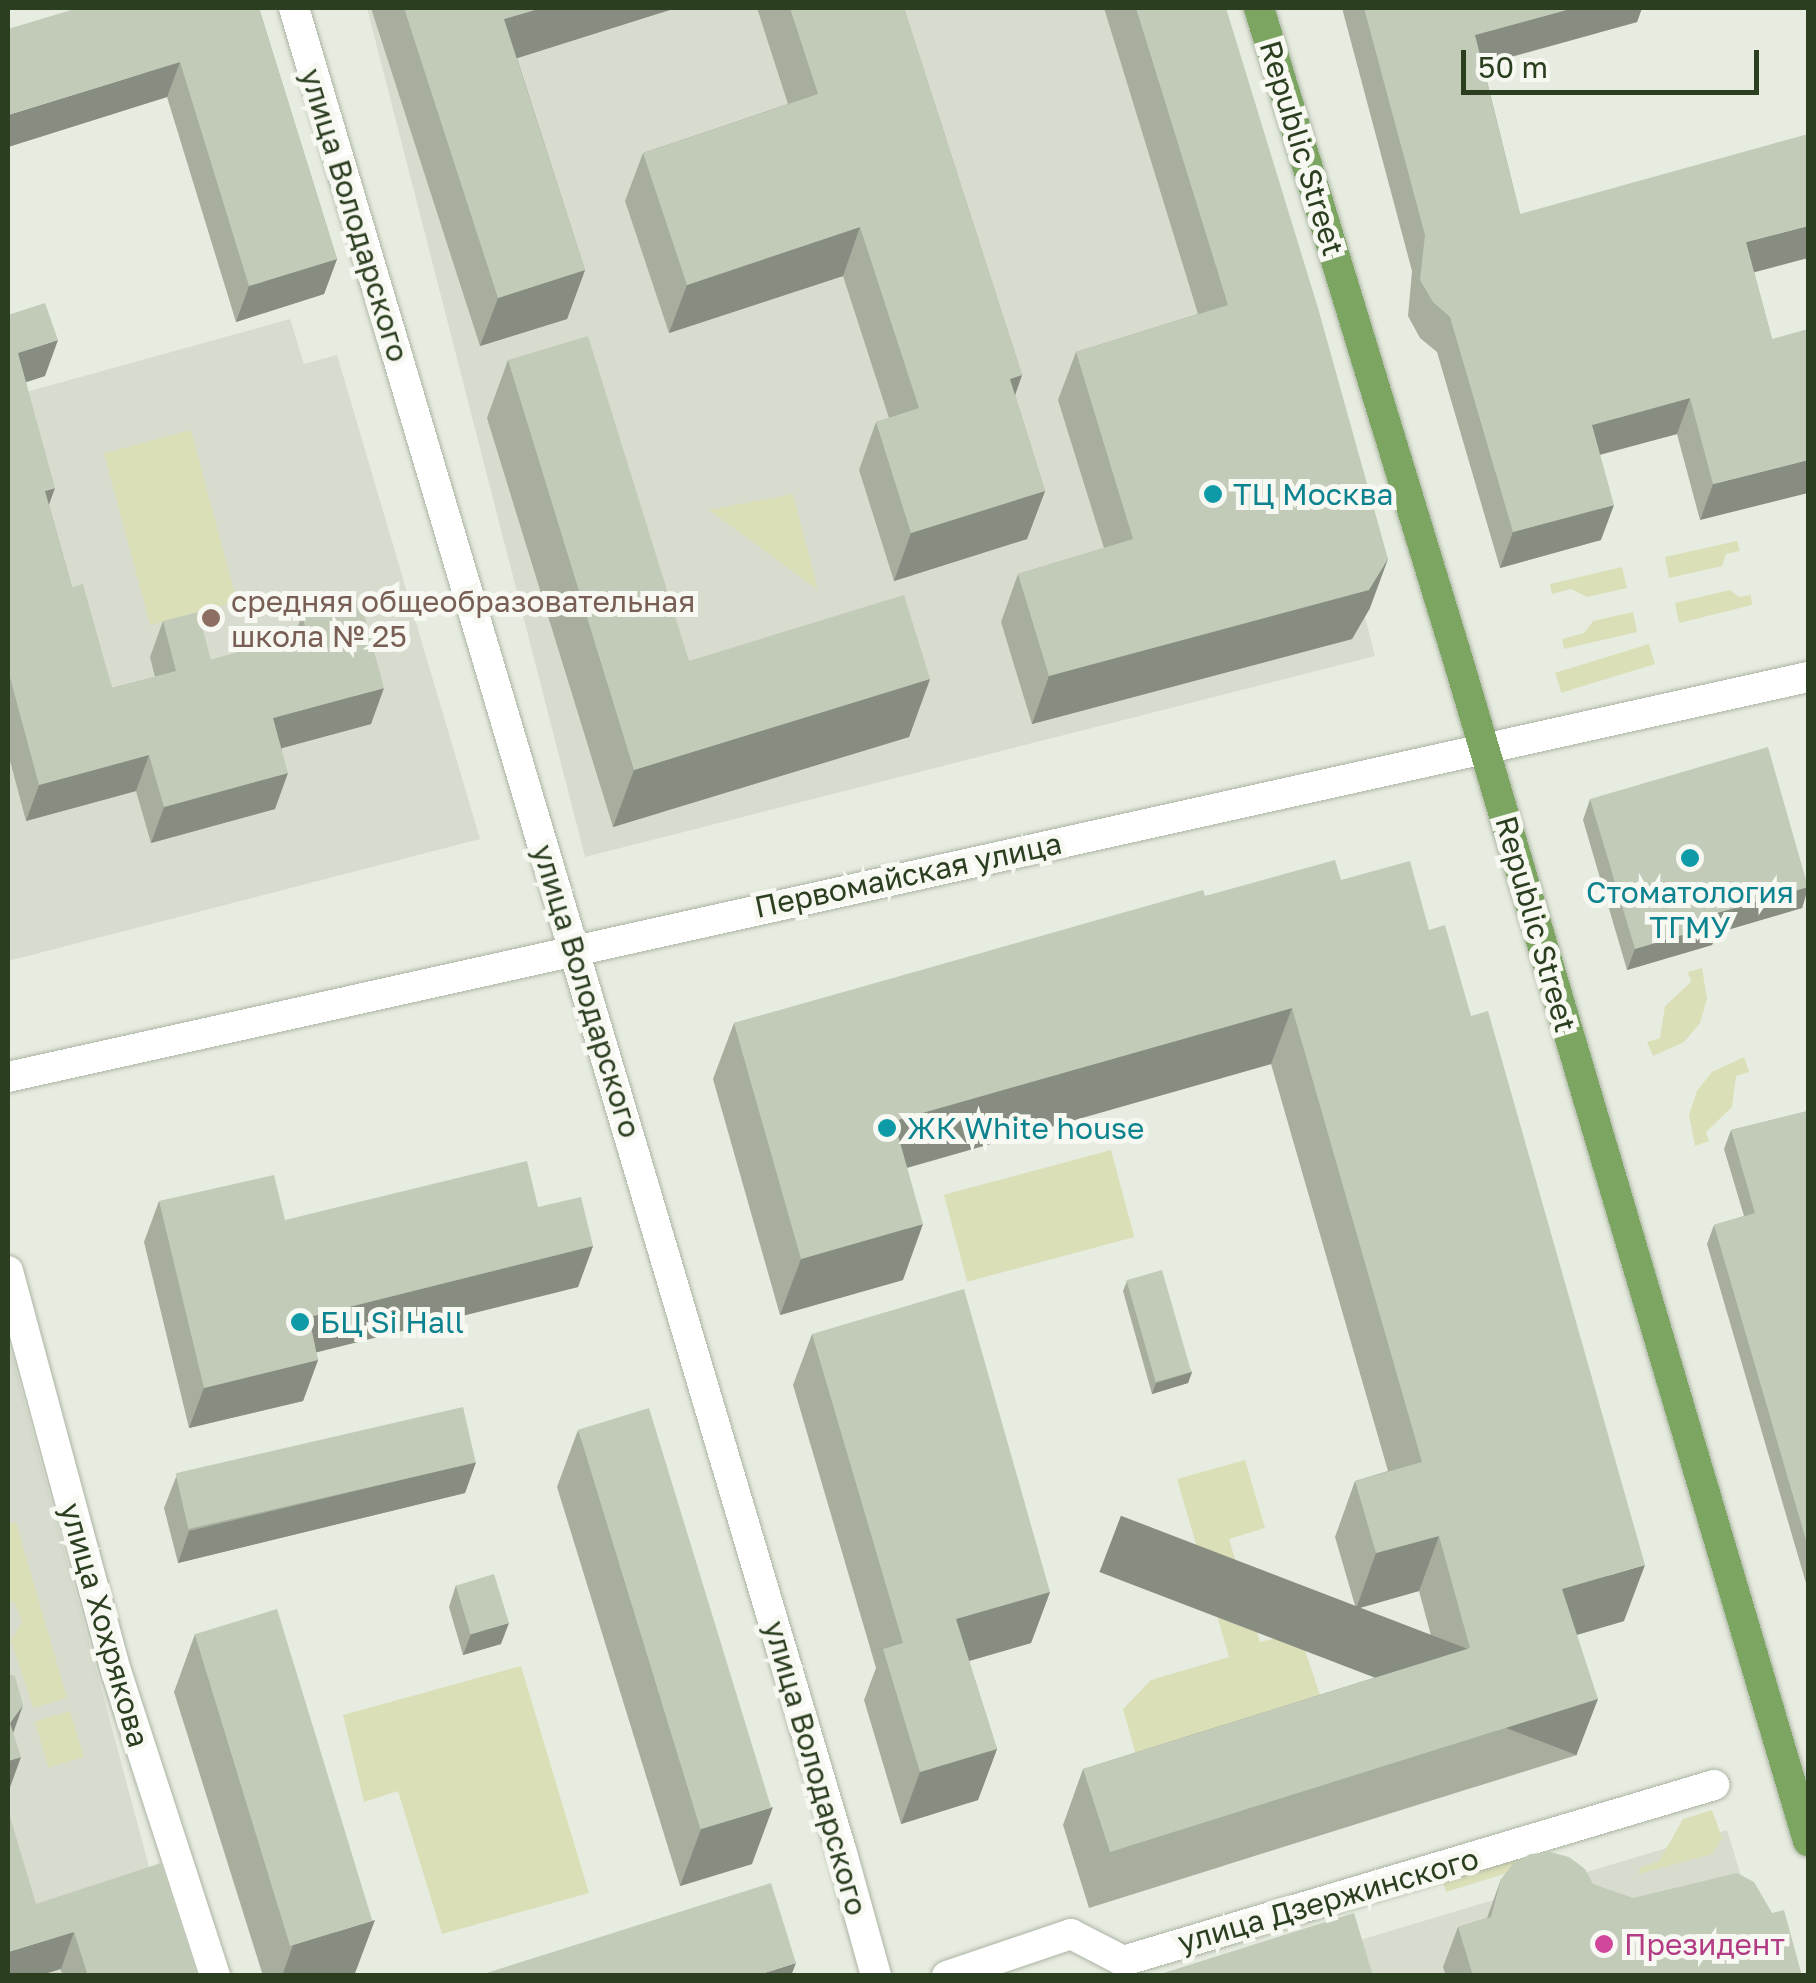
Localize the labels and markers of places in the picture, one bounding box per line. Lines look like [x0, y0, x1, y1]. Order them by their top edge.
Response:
place label: ТЦ Москва [1233, 476, 1393, 512]
marker: ТЦ Москва [1202, 483, 1224, 505]
place label: средняя общеобразовательная школа № 25 [231, 583, 695, 654]
marker: средняя общеобразовательная школа № 25 [200, 607, 222, 629]
marker: Стоматология ТГМУ [1679, 847, 1701, 869]
place label: Стоматология ТГМУ [1586, 874, 1794, 944]
place label: ЖК White house [907, 1110, 1144, 1146]
marker: ЖК White house [876, 1117, 898, 1139]
place label: БЦ Si Hall [320, 1304, 464, 1340]
marker: БЦ Si Hall [289, 1311, 311, 1333]
place label: Президент [1624, 1926, 1785, 1962]
marker: Президент [1593, 1933, 1615, 1955]

